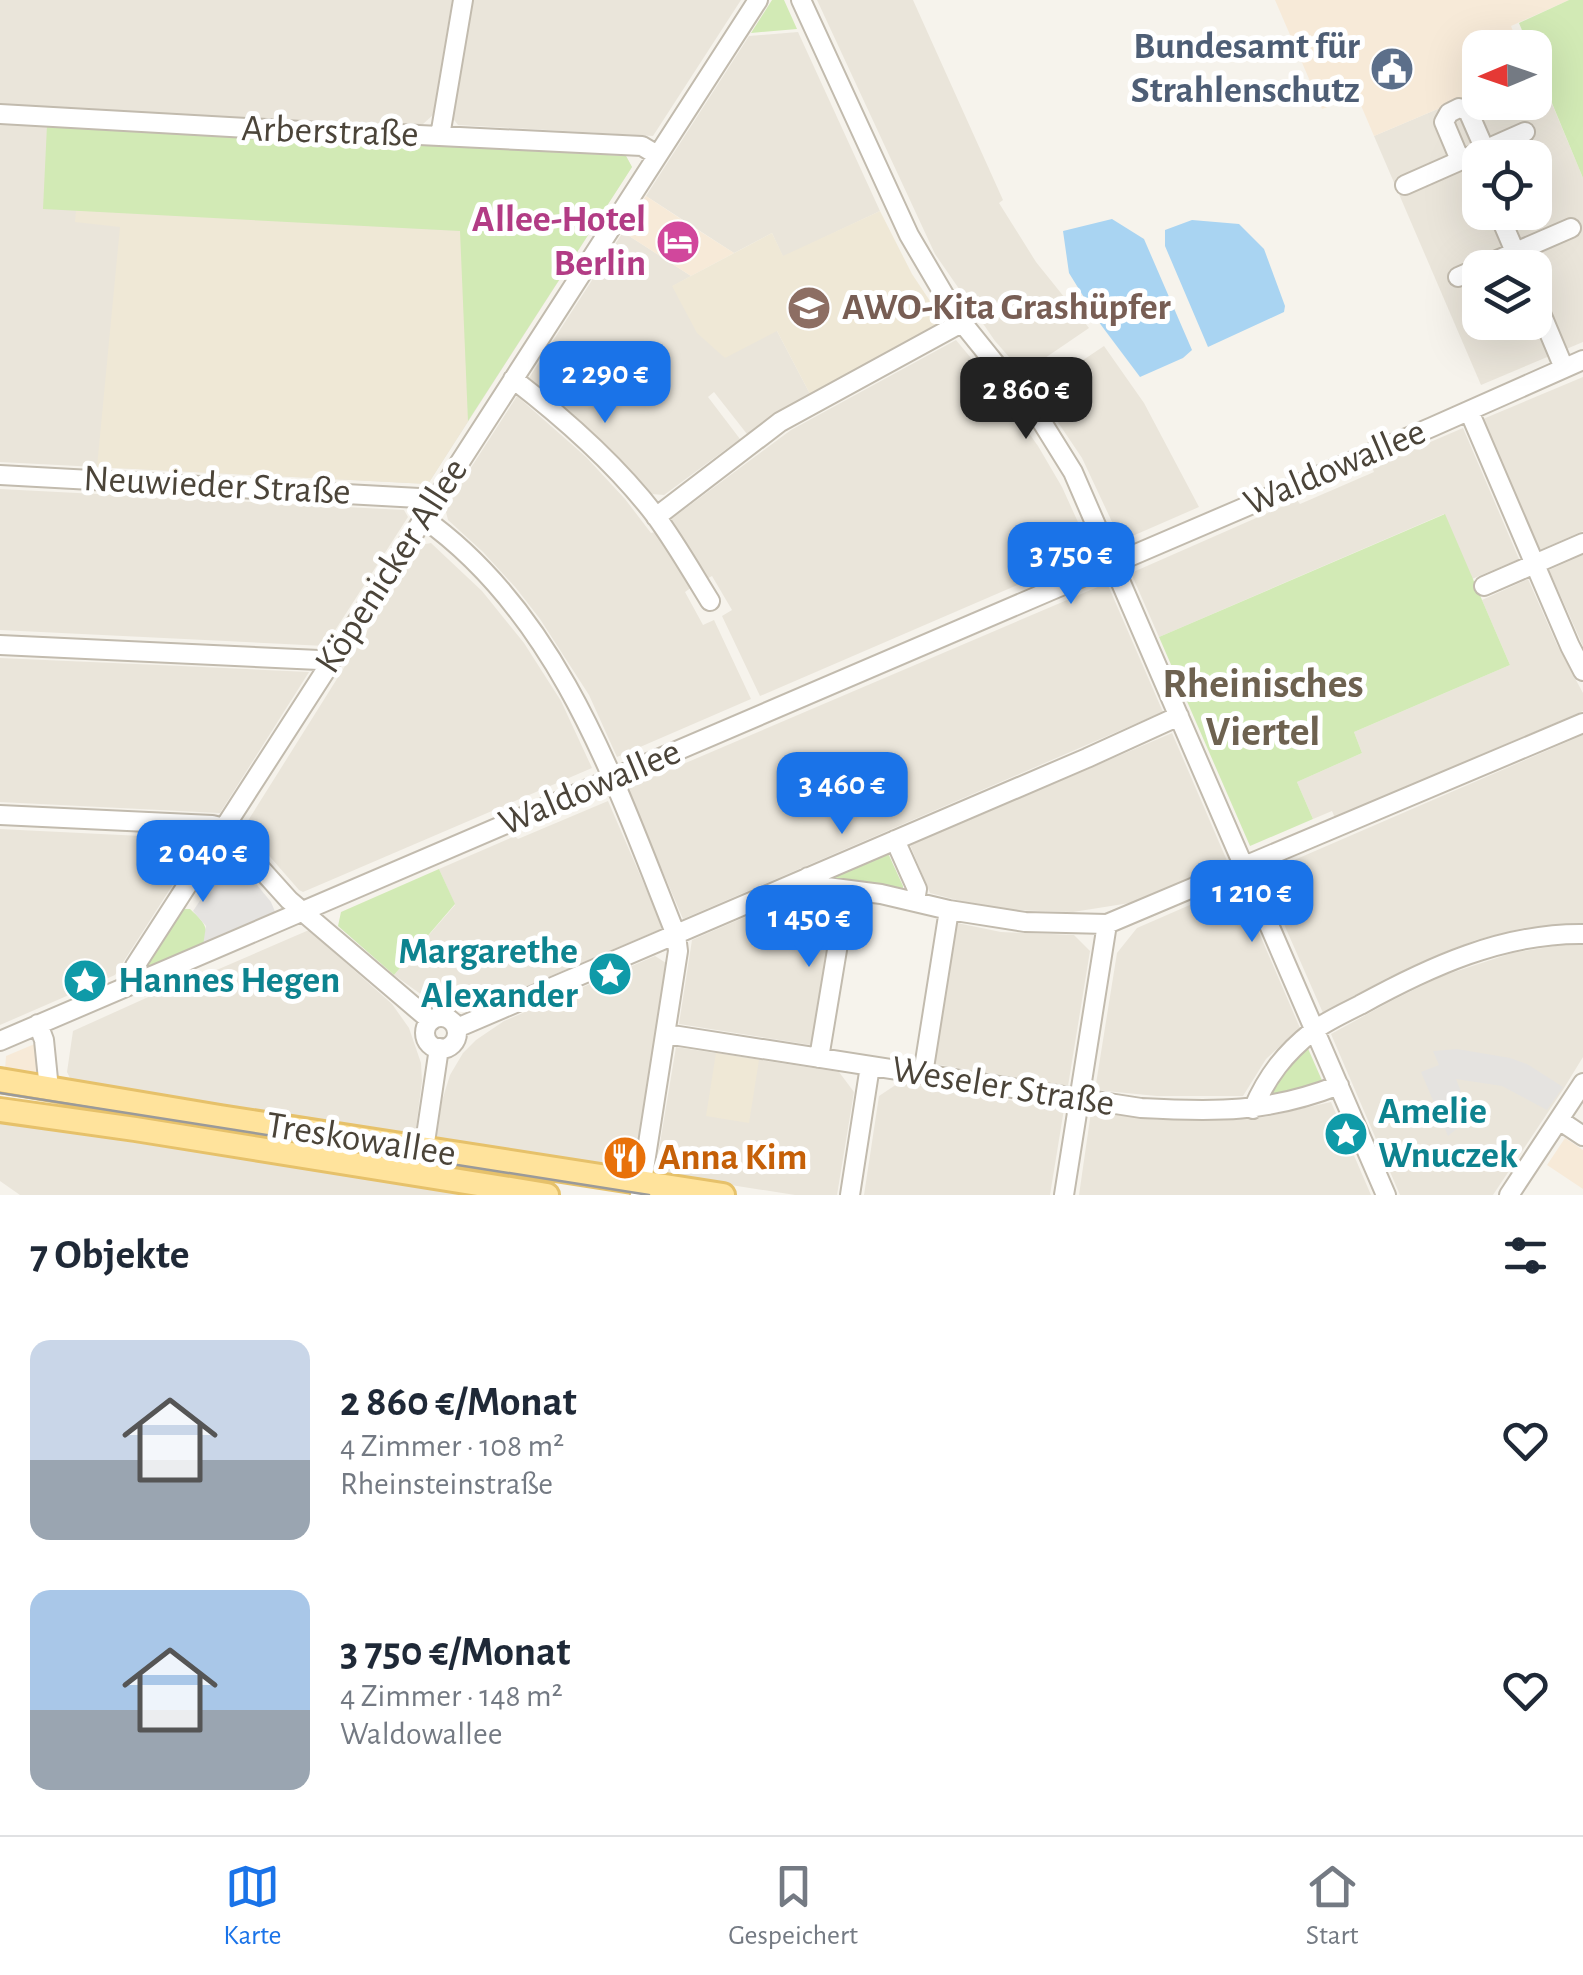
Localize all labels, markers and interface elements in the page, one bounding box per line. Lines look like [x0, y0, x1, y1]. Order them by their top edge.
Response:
place label: Bundesamt für Strahlenschutz [1131, 28, 1361, 110]
north arrow [1462, 30, 1552, 120]
map controls [1462, 30, 1552, 340]
public building icon: Bundesamt für Strahlenschutz [1369, 46, 1415, 92]
street label: Arberstraße [241, 110, 419, 154]
button: locate [1462, 140, 1552, 230]
place label: Allee-Hotel Berlin [472, 201, 646, 283]
hotel icon: Allee-Hotel Berlin [655, 219, 701, 265]
button: layers [1462, 250, 1552, 340]
school or university icon: AWO-Kita Grashüpfer [786, 285, 832, 331]
place label: AWO-Kita Grashüpfer [842, 289, 1172, 327]
pin: 2 290 € [513, 341, 697, 426]
text: 2 290 € [562, 357, 648, 389]
pin: 2 860 € [934, 357, 1118, 442]
text: 2 860 € [982, 373, 1070, 405]
street label: Waldowallee [1239, 413, 1431, 523]
street label: Köpenicker Allee [309, 452, 475, 680]
street label: Neuwieder Straße [82, 460, 352, 512]
pin: 3 750 € [979, 522, 1163, 607]
text: 3 750 € [1030, 538, 1112, 570]
district label: Rheinisches Viertel [1162, 663, 1364, 753]
street label: Waldowallee [494, 733, 686, 843]
pin: 3 460 € [750, 752, 934, 837]
text: 3 460 € [799, 768, 885, 800]
pin: 2 040 € [111, 820, 295, 905]
text: 2 040 € [158, 836, 248, 868]
pin: 1 210 € [1160, 860, 1344, 945]
text: 1 210 € [1212, 876, 1292, 908]
pin: 1 450 € [717, 885, 901, 970]
text: 1 450 € [768, 901, 850, 933]
place label: Margarethe Alexander [398, 933, 579, 1015]
place icon: Margarethe Alexander [587, 951, 633, 997]
place icon: Hannes Hegen [62, 958, 108, 1004]
place label: Hannes Hegen [118, 962, 340, 1000]
street label: Weseler Straße [889, 1051, 1117, 1123]
place label: Amelie Wnuczek [1378, 1093, 1518, 1175]
street label: Treskowallee [264, 1106, 458, 1174]
place icon: Amelie Wnuczek [1323, 1111, 1369, 1157]
restaurant icon: Anna Kim [602, 1135, 648, 1181]
place label: Anna Kim [658, 1139, 807, 1177]
icon: filters [1498, 1228, 1553, 1283]
text: 7 Objekte [30, 1234, 190, 1276]
icon: home [110, 1380, 230, 1500]
text: 2 860 €/Monat [340, 1381, 577, 1423]
icon: heart [1498, 1413, 1553, 1468]
text: 4 Zimmer · 108 m² [340, 1430, 564, 1462]
text: Rheinsteinstraße [340, 1468, 553, 1500]
icon: home [110, 1630, 230, 1750]
text: 3 750 €/Monat [340, 1631, 570, 1673]
icon: heart [1498, 1663, 1553, 1718]
text: 4 Zimmer · 148 m² [340, 1680, 563, 1712]
text: Waldowallee [340, 1718, 503, 1750]
tab: Karte [223, 1859, 282, 1953]
tab: Gespeichert [728, 1859, 858, 1953]
tab: Start [1305, 1859, 1360, 1953]

